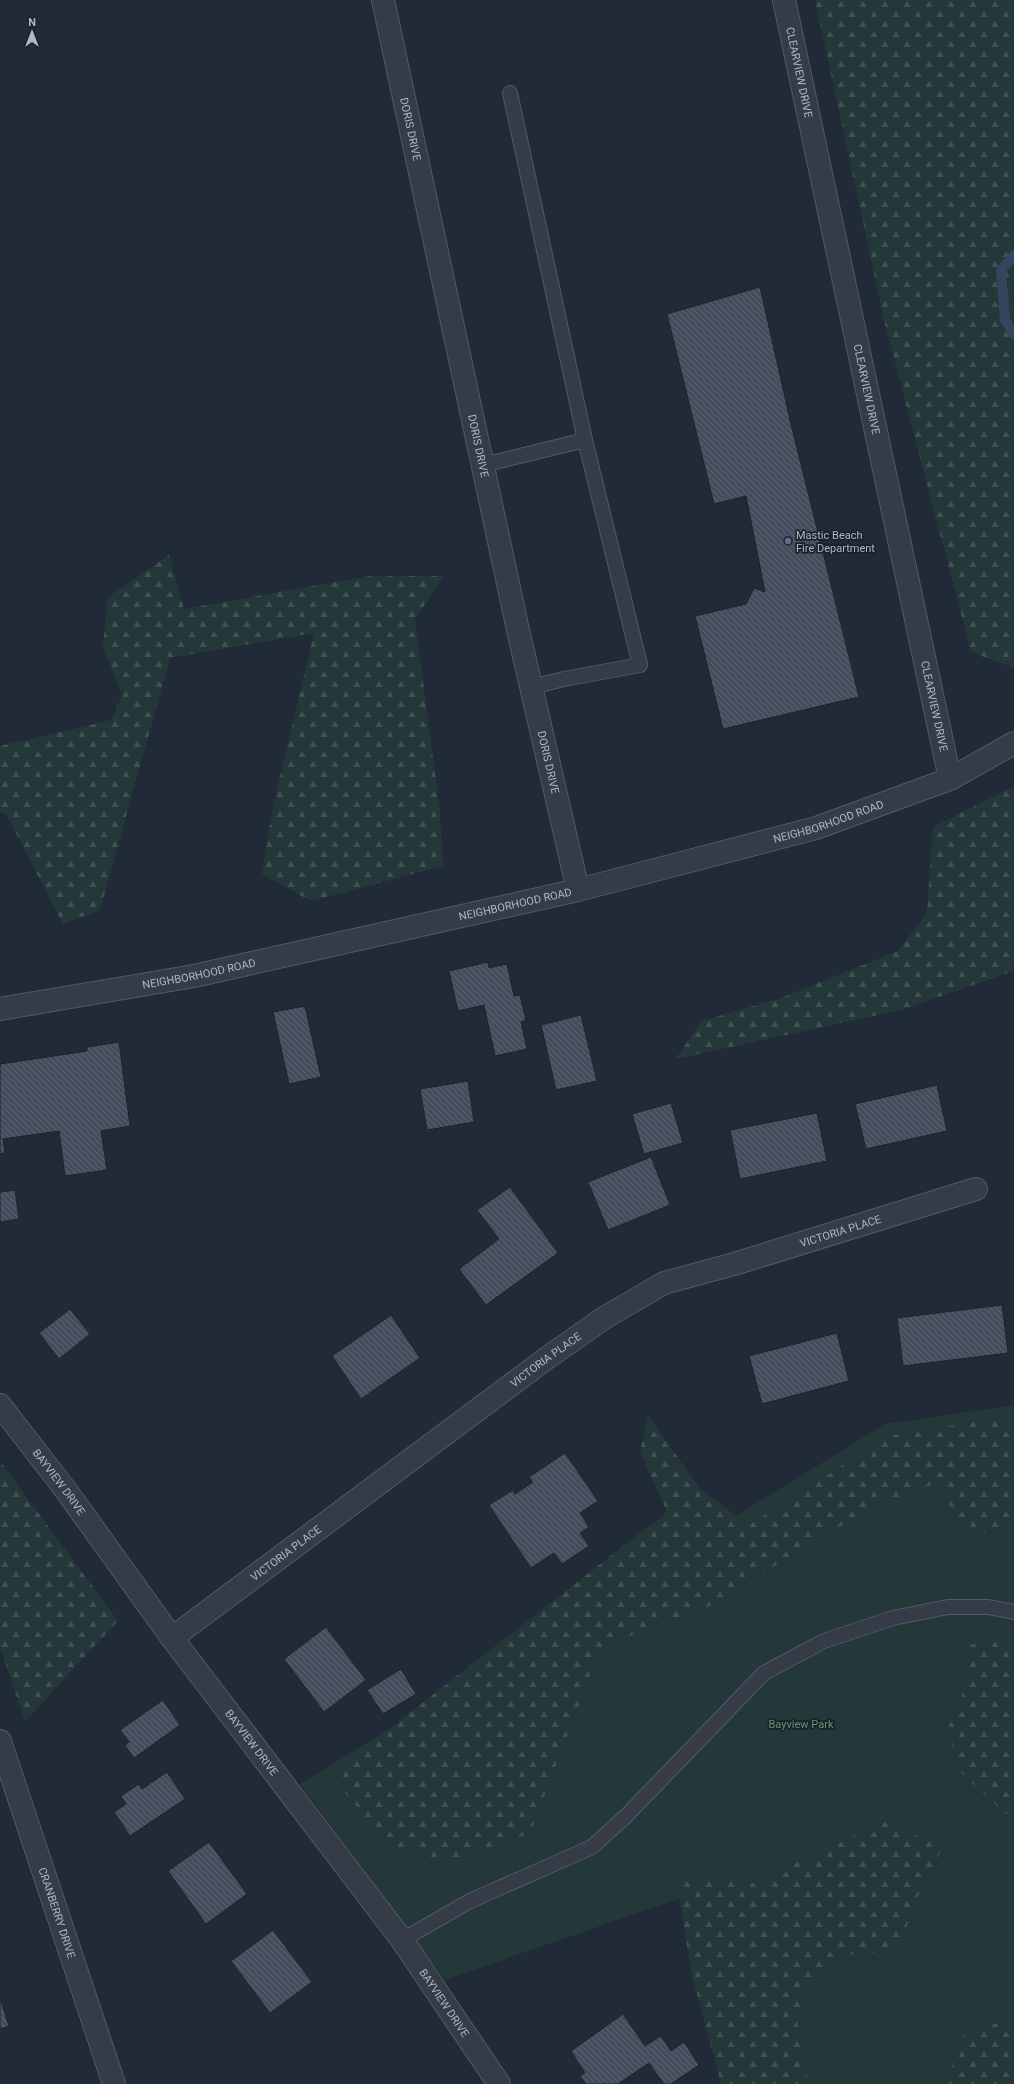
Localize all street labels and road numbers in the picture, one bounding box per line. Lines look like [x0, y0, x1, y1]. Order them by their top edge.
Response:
street label: CLEARVIEW DRIVE [783, 26, 815, 119]
street label: DORIS DRIVE [398, 96, 424, 162]
street label: CLEARVIEW DRIVE [851, 343, 883, 436]
street label: DORIS DRIVE [465, 413, 492, 479]
street label: CLEARVIEW DRIVE [918, 660, 950, 753]
street label: DORIS DRIVE [535, 730, 562, 795]
street label: NEIGHBORHOOD ROAD [772, 797, 885, 845]
street label: NEIGHBORHOOD ROAD [458, 885, 573, 923]
street label: NEIGHBORHOOD ROAD [141, 956, 257, 991]
street label: VICTORIA PLACE [798, 1212, 883, 1250]
street label: VICTORIA PLACE [508, 1330, 584, 1390]
street label: BAYVIEW DRIVE [30, 1446, 88, 1518]
street label: VICTORIA PLACE [248, 1523, 323, 1583]
street label: BAYVIEW DRIVE [222, 1707, 281, 1778]
street label: CRANBERRY DRIVE [36, 1866, 78, 1960]
street label: BAYVIEW DRIVE [417, 1966, 472, 2039]

